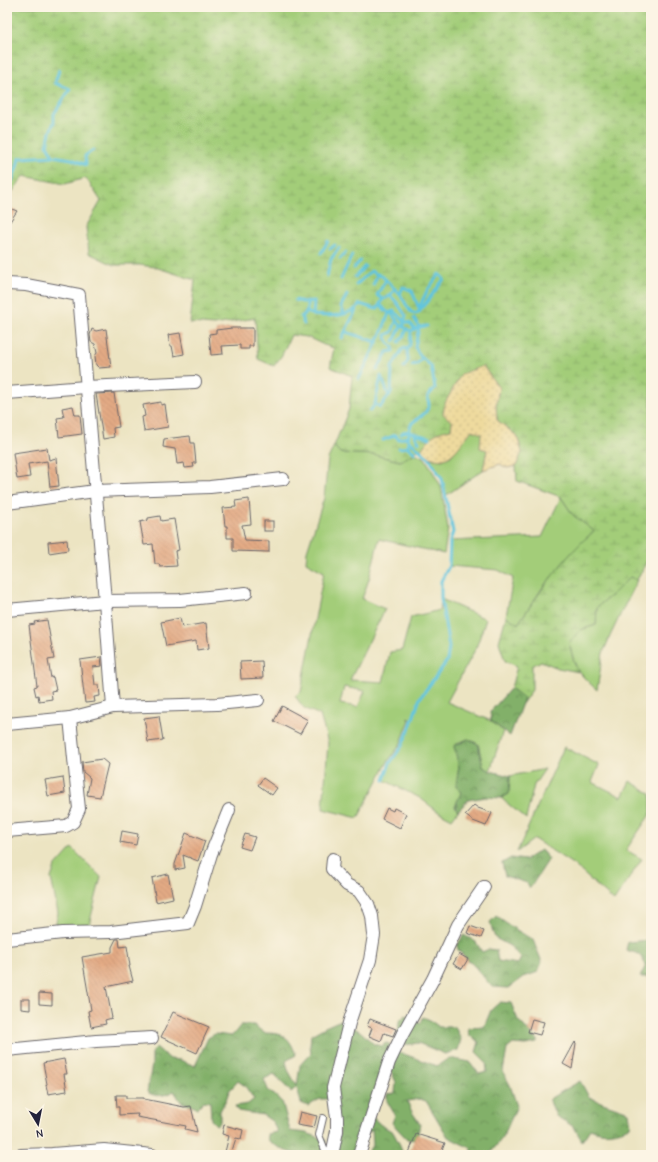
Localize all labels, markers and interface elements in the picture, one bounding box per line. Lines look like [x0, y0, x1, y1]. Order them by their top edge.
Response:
north arrow [18, 1104, 58, 1144]
text: N [35, 1126, 44, 1140]

